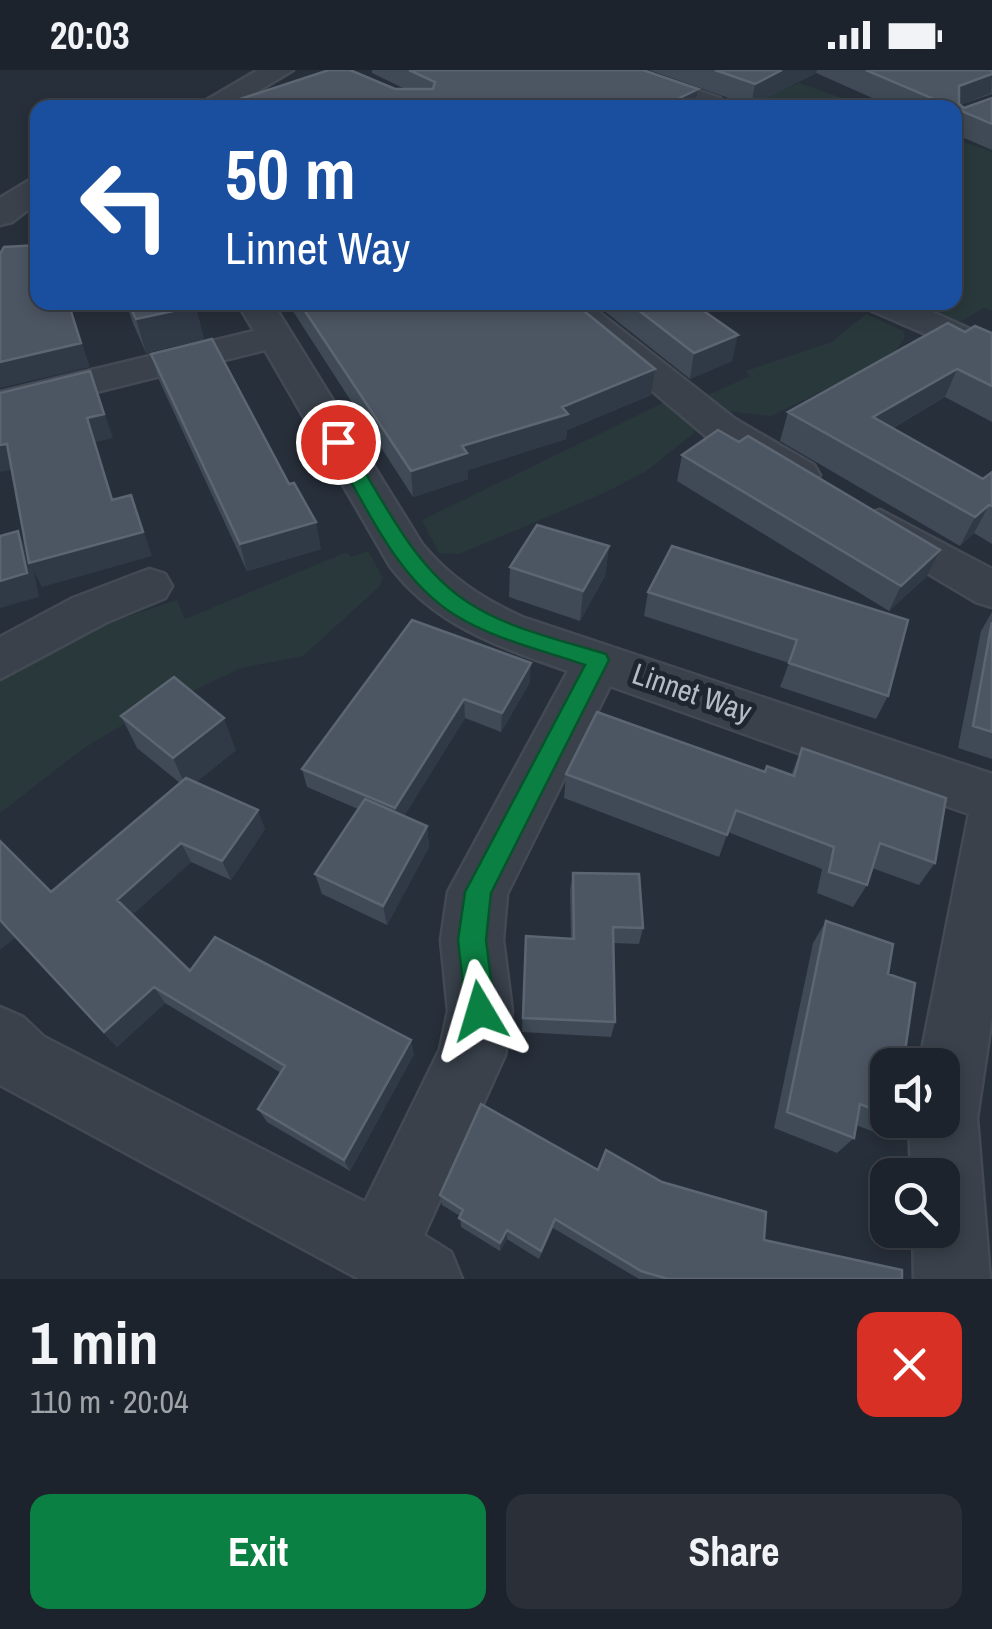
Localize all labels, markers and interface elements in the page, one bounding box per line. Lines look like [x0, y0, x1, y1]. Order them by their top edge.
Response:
text: 20:03 [50, 10, 130, 61]
text: 50 m [225, 127, 356, 221]
icon: left [60, 140, 190, 270]
text: Linnet Way [225, 217, 410, 278]
pin [296, 400, 381, 485]
icon: arrive [311, 415, 366, 470]
street label: Linnet Way [627, 653, 758, 731]
position arrow [428, 959, 532, 1063]
map controls [870, 1048, 960, 1248]
button: sound [870, 1048, 960, 1138]
button: search [870, 1158, 960, 1248]
text: 1 min [30, 1302, 159, 1383]
button: close [857, 1312, 962, 1417]
text: 110 m · 20:04 [30, 1380, 189, 1423]
button: Exit [30, 1494, 486, 1609]
button: Share [506, 1494, 962, 1609]

